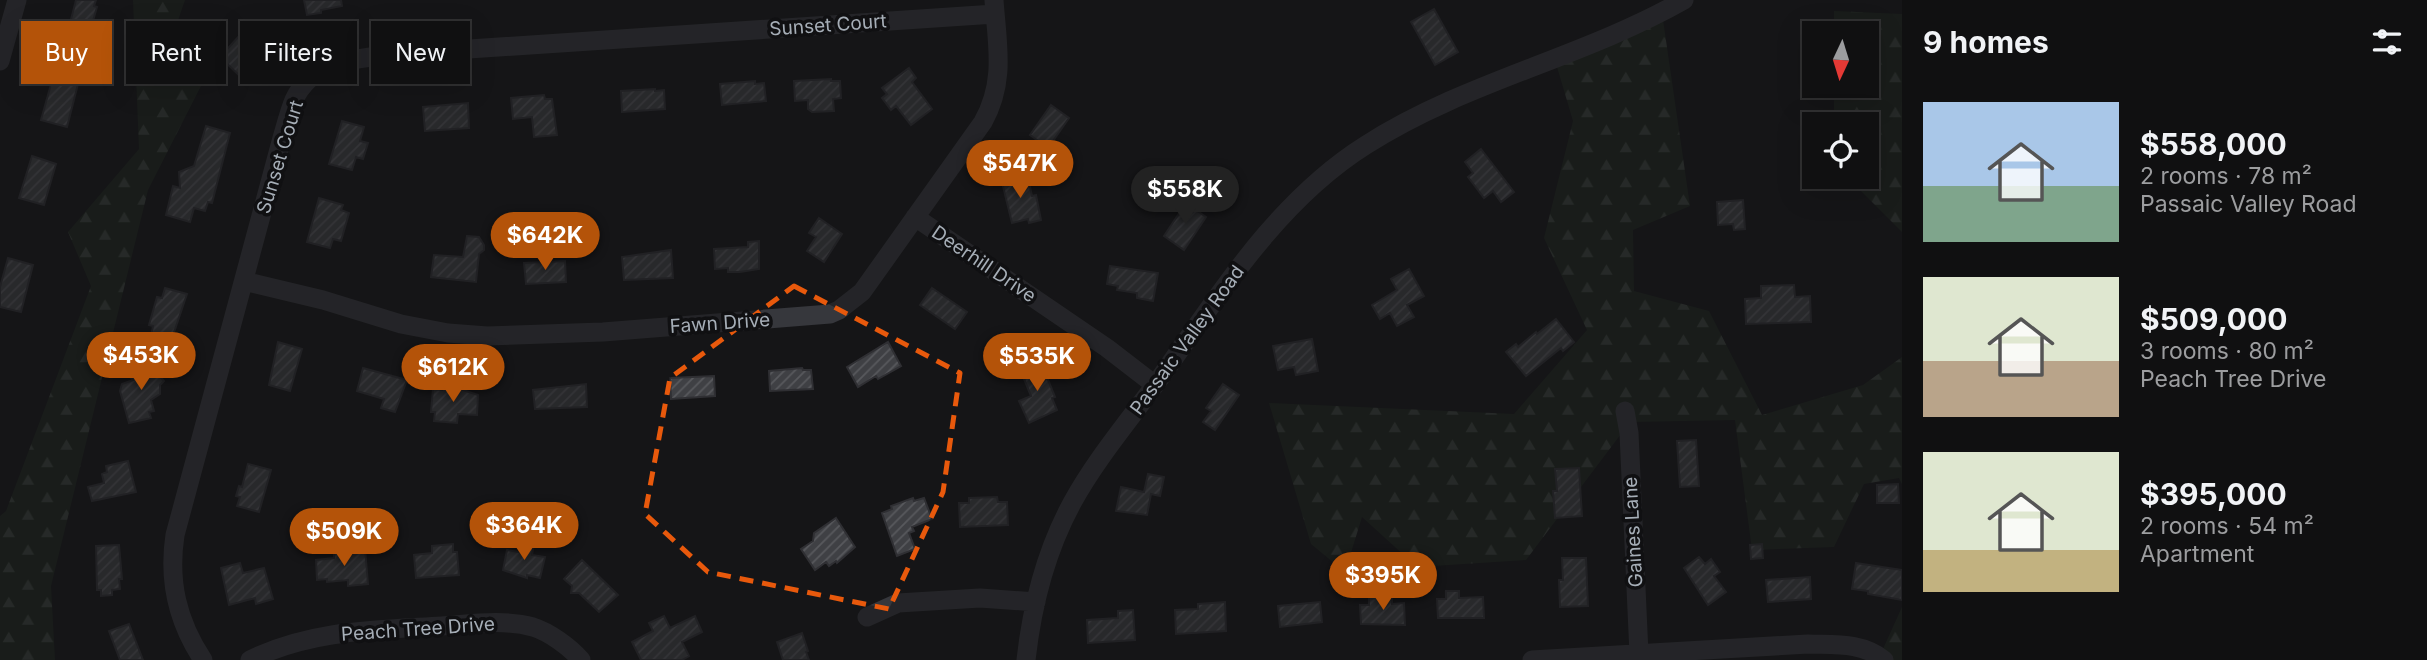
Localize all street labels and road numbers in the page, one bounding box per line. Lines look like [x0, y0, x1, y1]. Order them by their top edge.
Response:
street label: Sunset Court [769, 9, 887, 41]
street label: Sunset Court [252, 97, 308, 217]
street label: Deerhill Drive [927, 221, 1041, 307]
street label: Passaic Valley Road [1125, 261, 1249, 419]
street label: Fawn Drive [669, 308, 771, 338]
street label: Gaines Lane [1619, 476, 1647, 588]
street label: Peach Tree Drive [340, 612, 496, 646]

